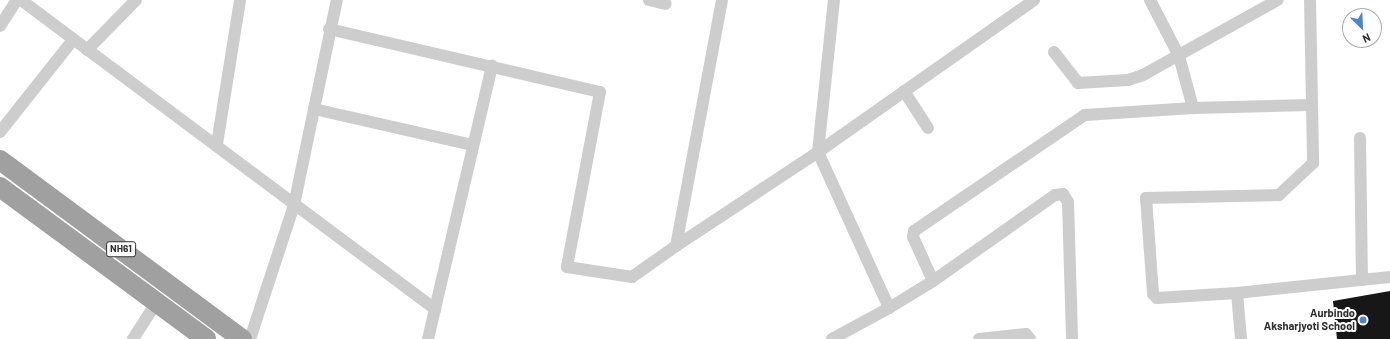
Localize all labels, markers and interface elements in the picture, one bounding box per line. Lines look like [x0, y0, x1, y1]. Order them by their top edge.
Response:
north arrow [1342, 8, 1382, 48]
text: N [1361, 31, 1373, 46]
road number: NH61 [106, 241, 136, 257]
place label: Aurbindo Aksharjyoti School [1264, 307, 1355, 333]
marker: Aurbindo Aksharjyoti School [1358, 315, 1368, 325]

